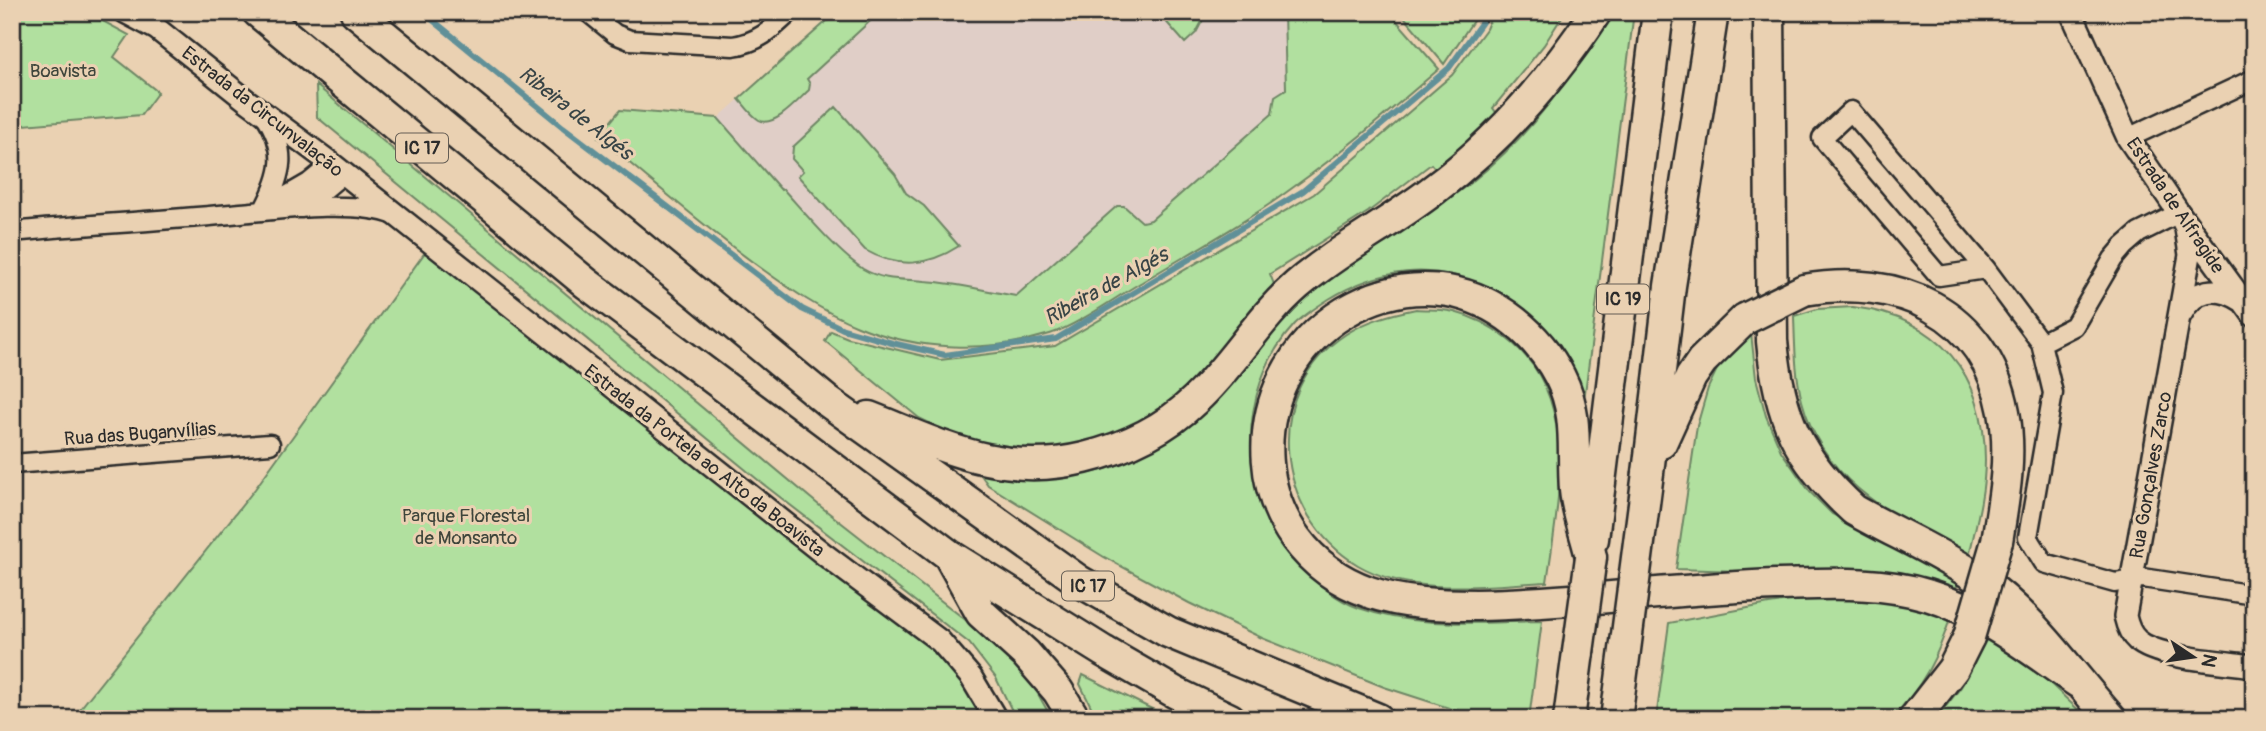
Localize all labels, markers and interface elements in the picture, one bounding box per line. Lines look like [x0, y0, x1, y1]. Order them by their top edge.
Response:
street label: Estrada da Circunvalação [177, 41, 348, 182]
park label: Boavista [30, 59, 97, 83]
water label: Ribeira de Algés [513, 60, 640, 168]
street label: Estrada de Alfragide [2121, 133, 2230, 279]
road number: IC 17 [396, 134, 448, 162]
water label: Ribeira de Algés [1040, 240, 1175, 332]
road number: IC 19 [1597, 284, 1649, 314]
street label: Estrada da Portela ao Alto da Boavista [579, 359, 830, 562]
street label: Rua Gonçalves Zarco [2124, 390, 2177, 560]
street label: Rua das Buganvílias [63, 417, 217, 451]
park label: Parque Florestal de Monsanto [402, 504, 530, 550]
road number: IC 17 [1062, 572, 1114, 600]
north arrow [2158, 622, 2228, 692]
text: N [2195, 652, 2222, 670]

